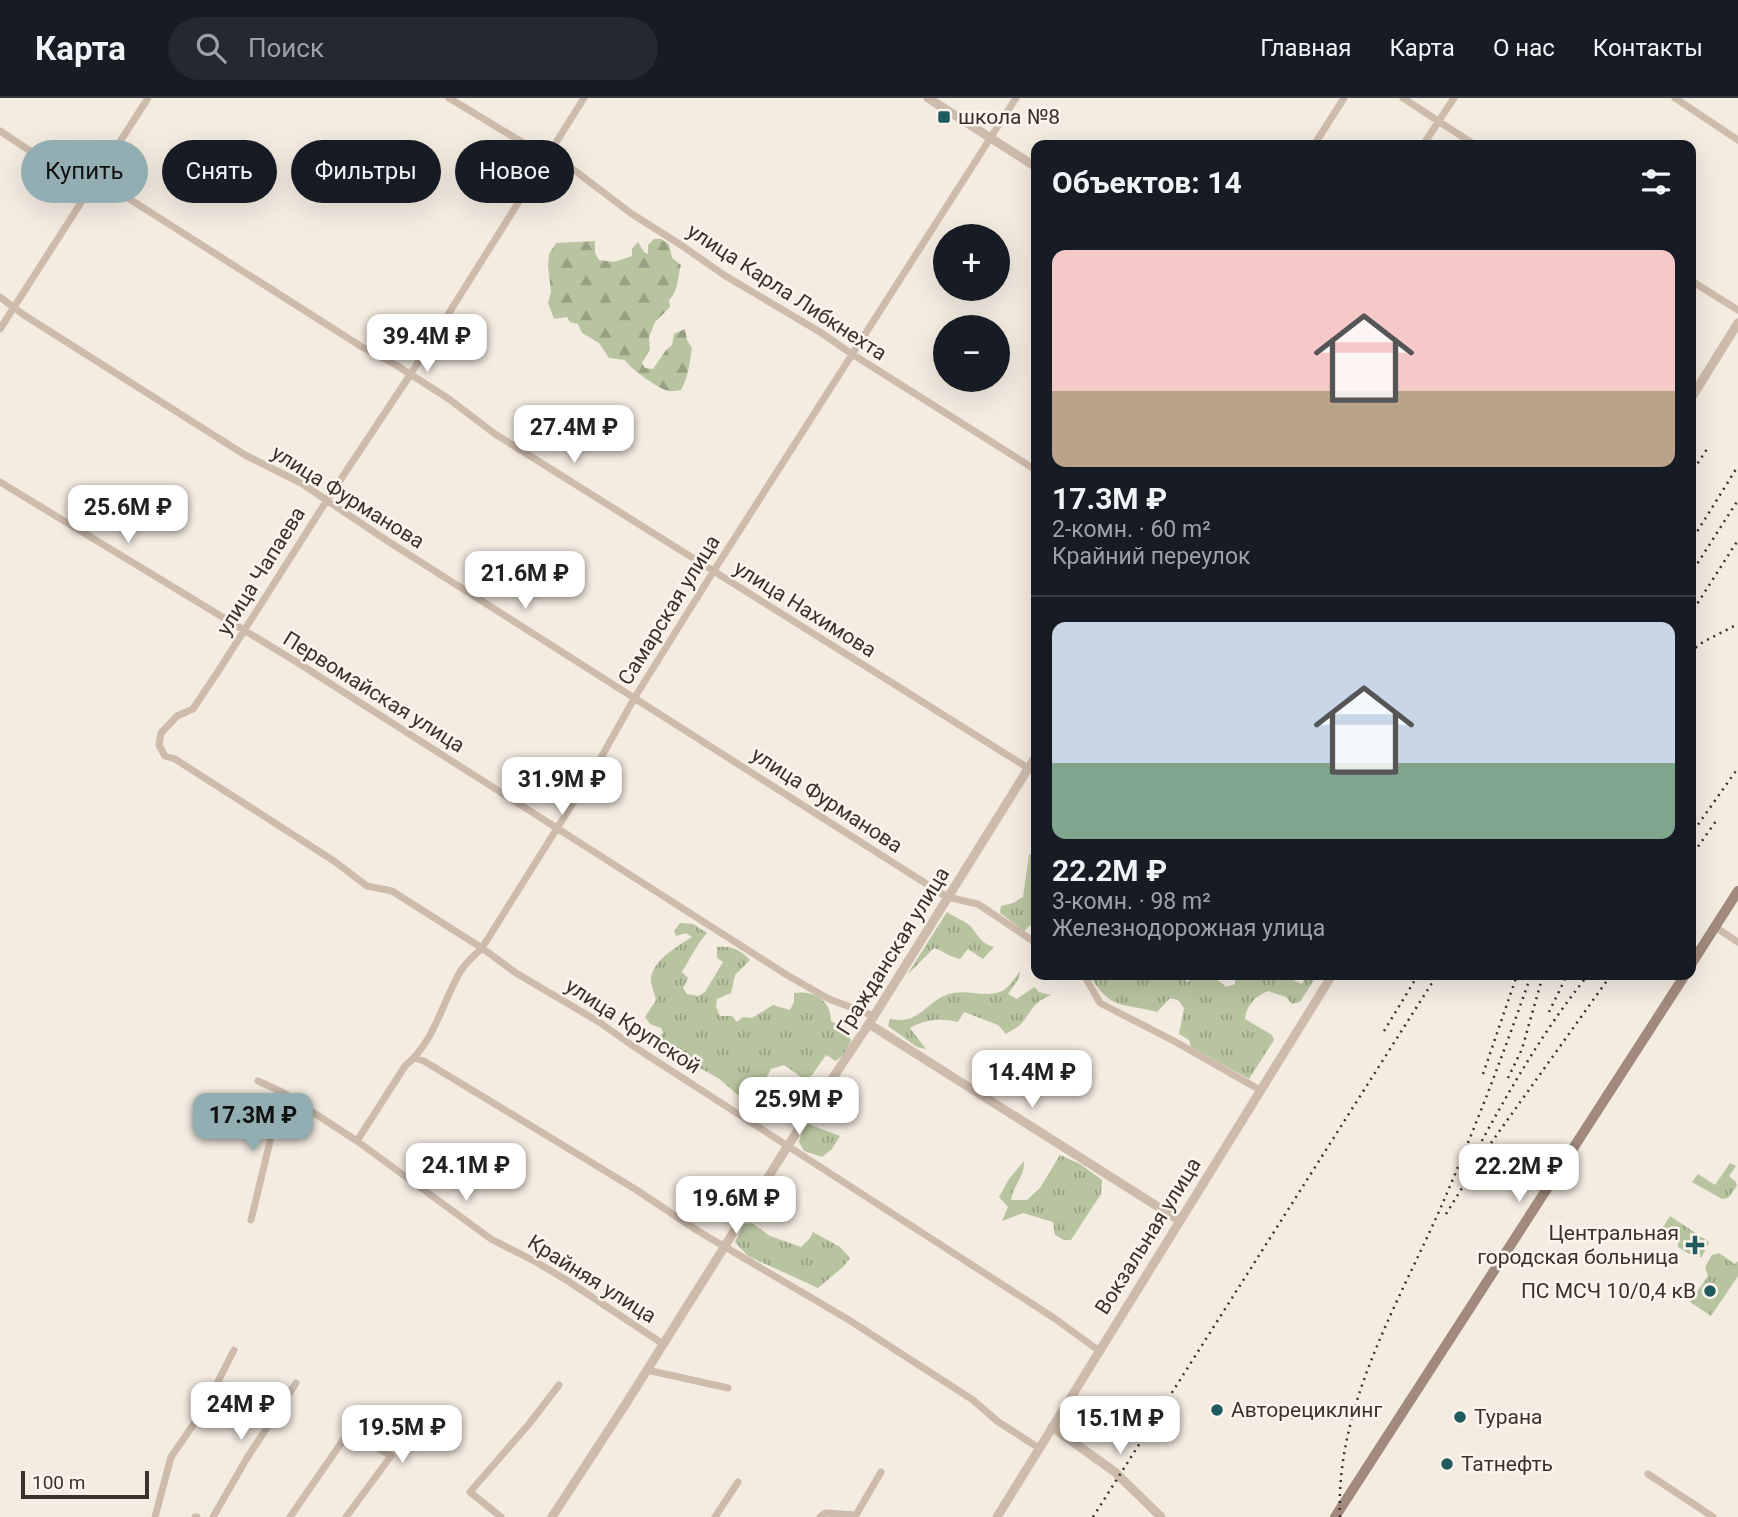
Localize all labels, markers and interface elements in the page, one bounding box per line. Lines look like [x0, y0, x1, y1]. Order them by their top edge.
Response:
search box [168, 17, 658, 80]
text: Карта [35, 29, 126, 68]
icon: search [192, 29, 230, 67]
text: Поиск [248, 33, 324, 63]
text: Главная [1260, 34, 1351, 62]
text: Карта [1389, 34, 1455, 62]
text: О нас [1493, 34, 1555, 62]
text: Контакты [1593, 34, 1703, 62]
place label: школа №8 [958, 105, 1060, 129]
marker: школа №8 [936, 109, 952, 125]
chip: Купить [21, 140, 148, 203]
chip: Снять [162, 140, 277, 203]
chip: Фильтры [291, 140, 441, 203]
chip: Новое [455, 140, 574, 203]
icon: filters [1637, 163, 1675, 201]
text: Объектов: 14 [1052, 165, 1242, 200]
street label: улица Карла Либкнехта [683, 218, 891, 366]
map controls [933, 224, 1010, 392]
button: + [933, 224, 1010, 301]
icon: home [1301, 295, 1427, 421]
pin: 39.4M ₽ [362, 314, 492, 374]
button: − [933, 315, 1010, 392]
text: 39.4M ₽ [383, 323, 471, 350]
pin: 27.4M ₽ [509, 406, 639, 465]
text: 27.4M ₽ [530, 414, 618, 441]
street label: улица Фурманова [267, 440, 429, 554]
text: 17.3M ₽ [1052, 481, 1167, 516]
pin: 25.6M ₽ [63, 486, 193, 545]
text: 25.6M ₽ [84, 494, 172, 521]
street label: улица Чапаева [212, 502, 310, 640]
text: 2-комн. · 60 m² [1052, 516, 1211, 543]
street label: Самарская улица [613, 531, 725, 689]
text: Крайний переулок [1052, 543, 1250, 570]
pin: 21.6M ₽ [460, 552, 590, 611]
street label: улица Нахимова [730, 556, 880, 662]
text: 21.6M ₽ [481, 560, 569, 587]
street label: Первомайская улица [279, 626, 469, 758]
icon: home [1301, 667, 1427, 793]
street label: улица Фурманова [747, 742, 907, 858]
pin: 31.9M ₽ [497, 758, 627, 817]
text: 31.9M ₽ [518, 766, 606, 793]
text: 22.2M ₽ [1052, 853, 1167, 888]
street label: Гражданская улица [832, 863, 954, 1039]
text: 3-комн. · 98 m² [1052, 888, 1211, 915]
text: Железнодорожная улица [1052, 915, 1325, 942]
street label: улица Крупской [561, 973, 705, 1079]
pin: 14.4M ₽ [967, 1051, 1097, 1110]
text: 14.4M ₽ [988, 1059, 1076, 1086]
pin: 25.9M ₽ [734, 1077, 864, 1137]
text: 25.9M ₽ [755, 1086, 843, 1113]
pin: 17.3M ₽ [188, 1094, 318, 1153]
text: 17.3M ₽ [209, 1102, 297, 1129]
pin: 24.1M ₽ [401, 1144, 531, 1203]
pin: 22.2M ₽ [1454, 1144, 1584, 1204]
text: 24.1M ₽ [422, 1152, 510, 1179]
street label: Вокзальная улица [1090, 1153, 1206, 1319]
text: 22.2M ₽ [1475, 1153, 1563, 1180]
pin: 19.6M ₽ [671, 1176, 801, 1236]
text: 19.6M ₽ [692, 1185, 780, 1212]
place label: Центральная городская больница [1477, 1221, 1679, 1269]
street label: Крайняя улица [523, 1230, 661, 1328]
marker: Центральная городская больница [1685, 1235, 1705, 1255]
place label: ПС МСЧ 10/0,4 кВ [1521, 1279, 1696, 1303]
marker: ПС МСЧ 10/0,4 кВ [1702, 1283, 1718, 1299]
pin: 24M ₽ [192, 1382, 290, 1442]
text: 24M ₽ [207, 1391, 275, 1418]
pin: 15.1M ₽ [1055, 1396, 1185, 1456]
place label: Авторециклинг [1231, 1398, 1382, 1422]
marker: Авторециклинг [1209, 1402, 1225, 1418]
text: 15.1M ₽ [1076, 1405, 1164, 1432]
place label: Турана [1474, 1405, 1542, 1429]
pin: 19.5M ₽ [337, 1406, 467, 1465]
marker: Турана [1452, 1409, 1468, 1425]
text: 19.5M ₽ [358, 1414, 446, 1441]
place label: Татнефть [1461, 1452, 1553, 1476]
marker: Татнефть [1439, 1456, 1455, 1472]
scale bar [21, 1468, 149, 1500]
text: 100 m [32, 1471, 85, 1494]

